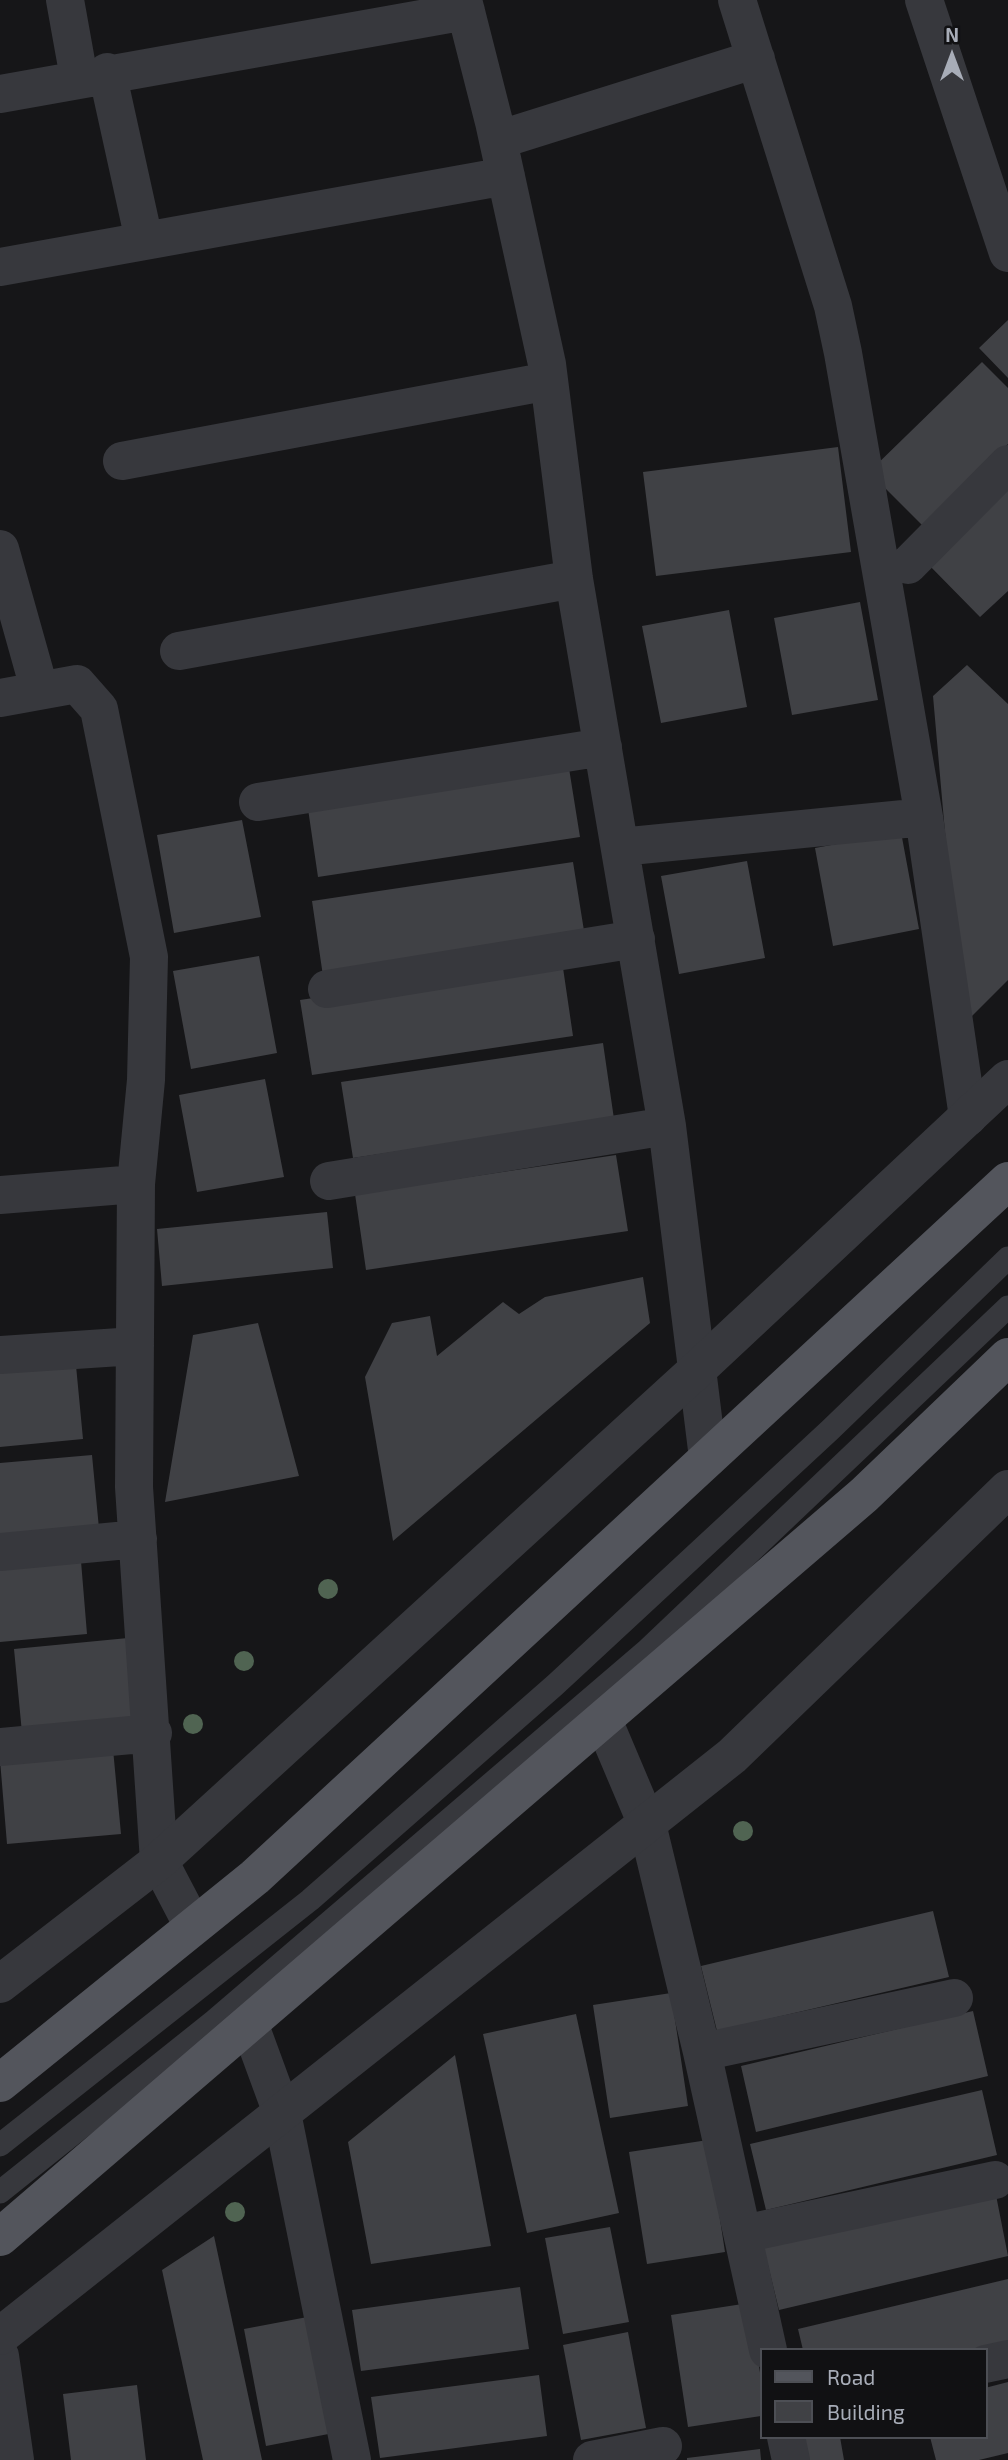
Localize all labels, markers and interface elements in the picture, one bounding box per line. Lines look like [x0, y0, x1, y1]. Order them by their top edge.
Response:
north arrow [917, 21, 987, 91]
text: N [945, 23, 959, 46]
legend [760, 2348, 987, 2439]
text: Road [827, 2364, 875, 2389]
text: Building [827, 2399, 905, 2424]

